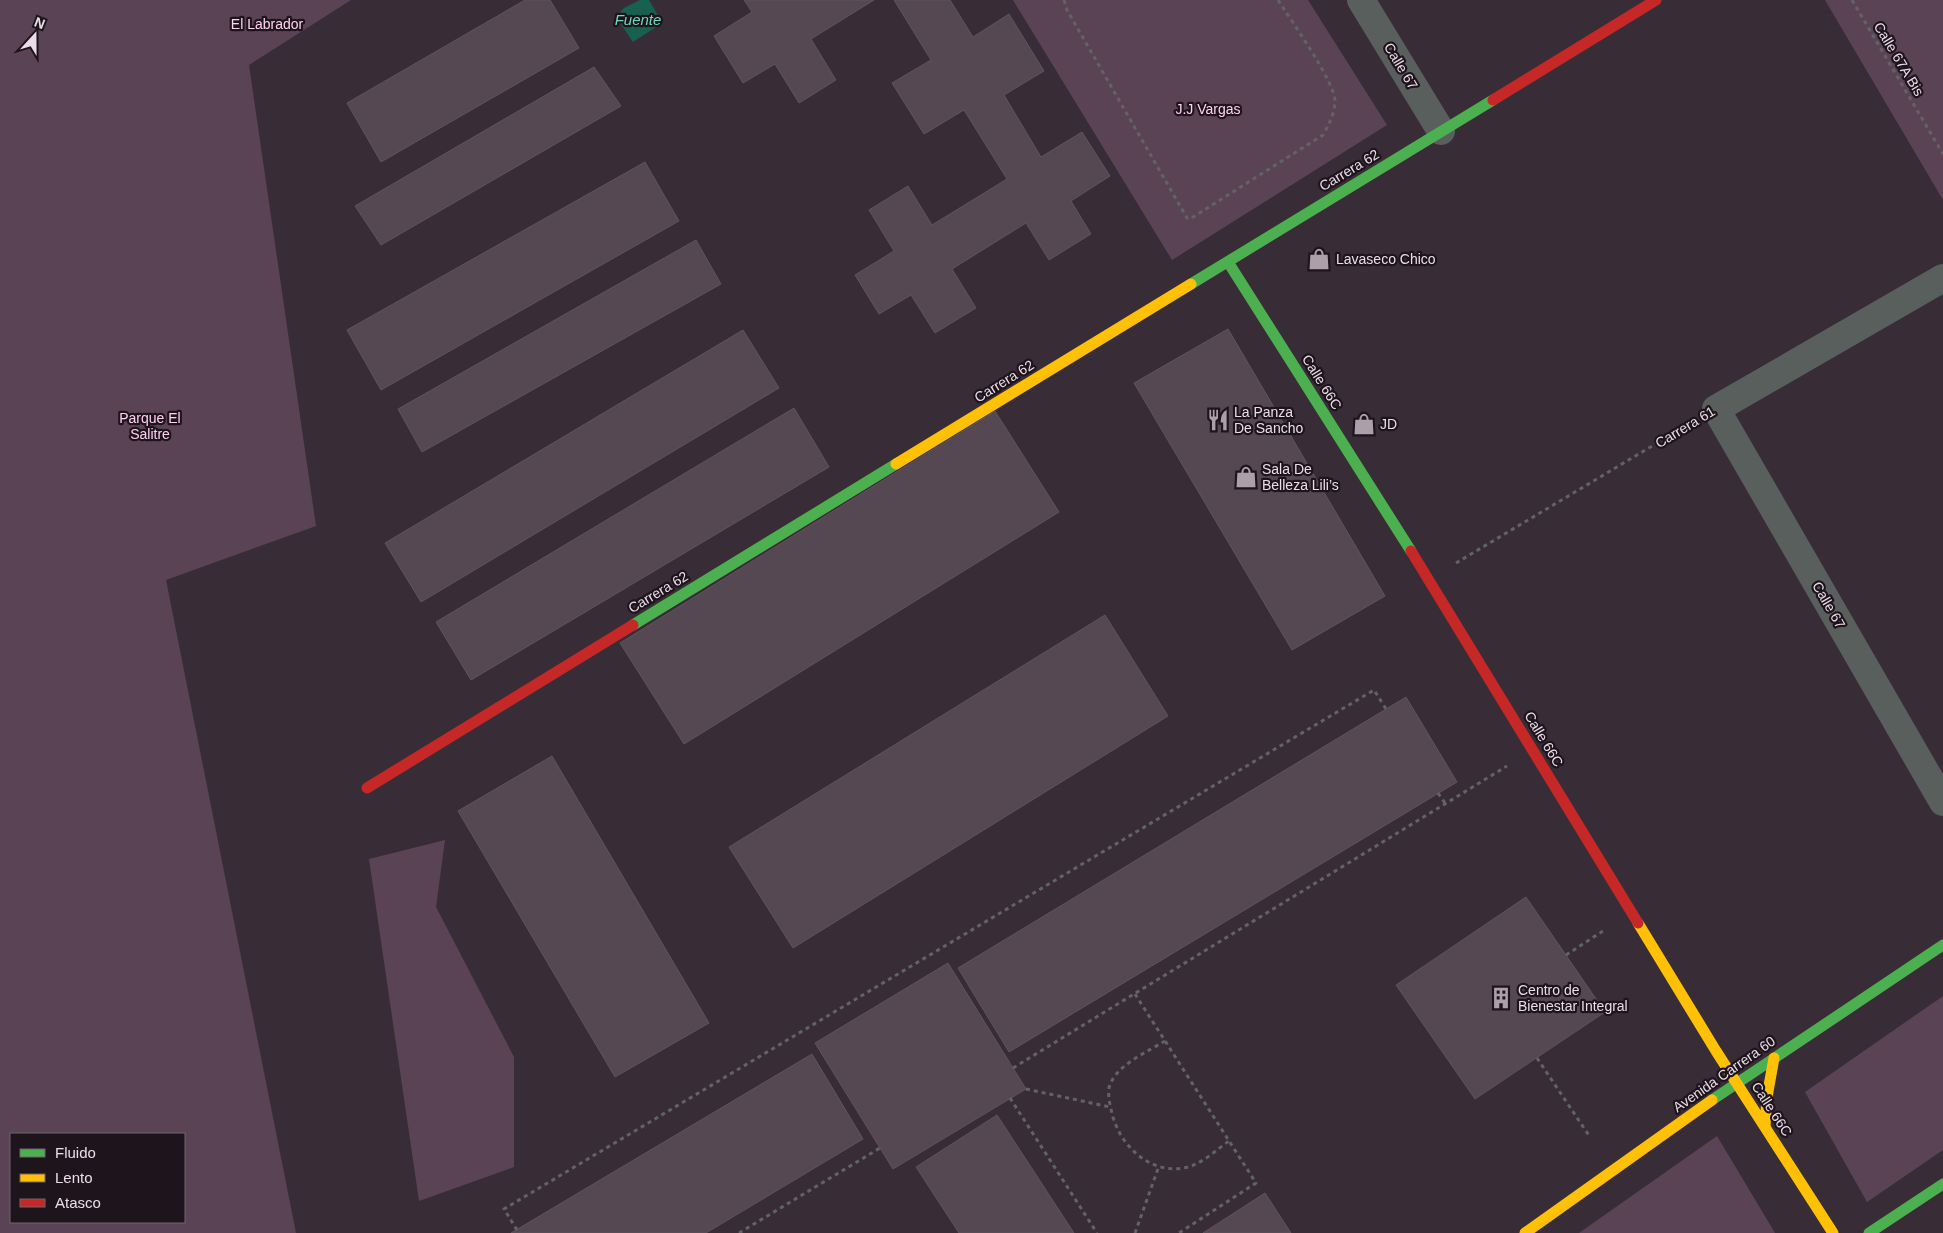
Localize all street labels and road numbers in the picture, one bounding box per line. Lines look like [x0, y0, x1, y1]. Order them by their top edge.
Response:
street label: Calle 67A Bis [1871, 19, 1927, 99]
street label: Calle 67 [1381, 40, 1421, 92]
street label: Carrera 62 [1316, 146, 1382, 194]
street label: Calle 66C [1299, 352, 1345, 412]
street label: Carrera 62 [971, 356, 1037, 406]
street label: Carrera 61 [1652, 403, 1718, 451]
street label: Carrera 62 [625, 568, 691, 616]
street label: Calle 67 [1809, 579, 1849, 631]
street label: Calle 66C [1521, 709, 1567, 769]
street label: Avenida Carrera 60 [1670, 1033, 1778, 1115]
street label: Calle 66C [1749, 1079, 1795, 1139]

